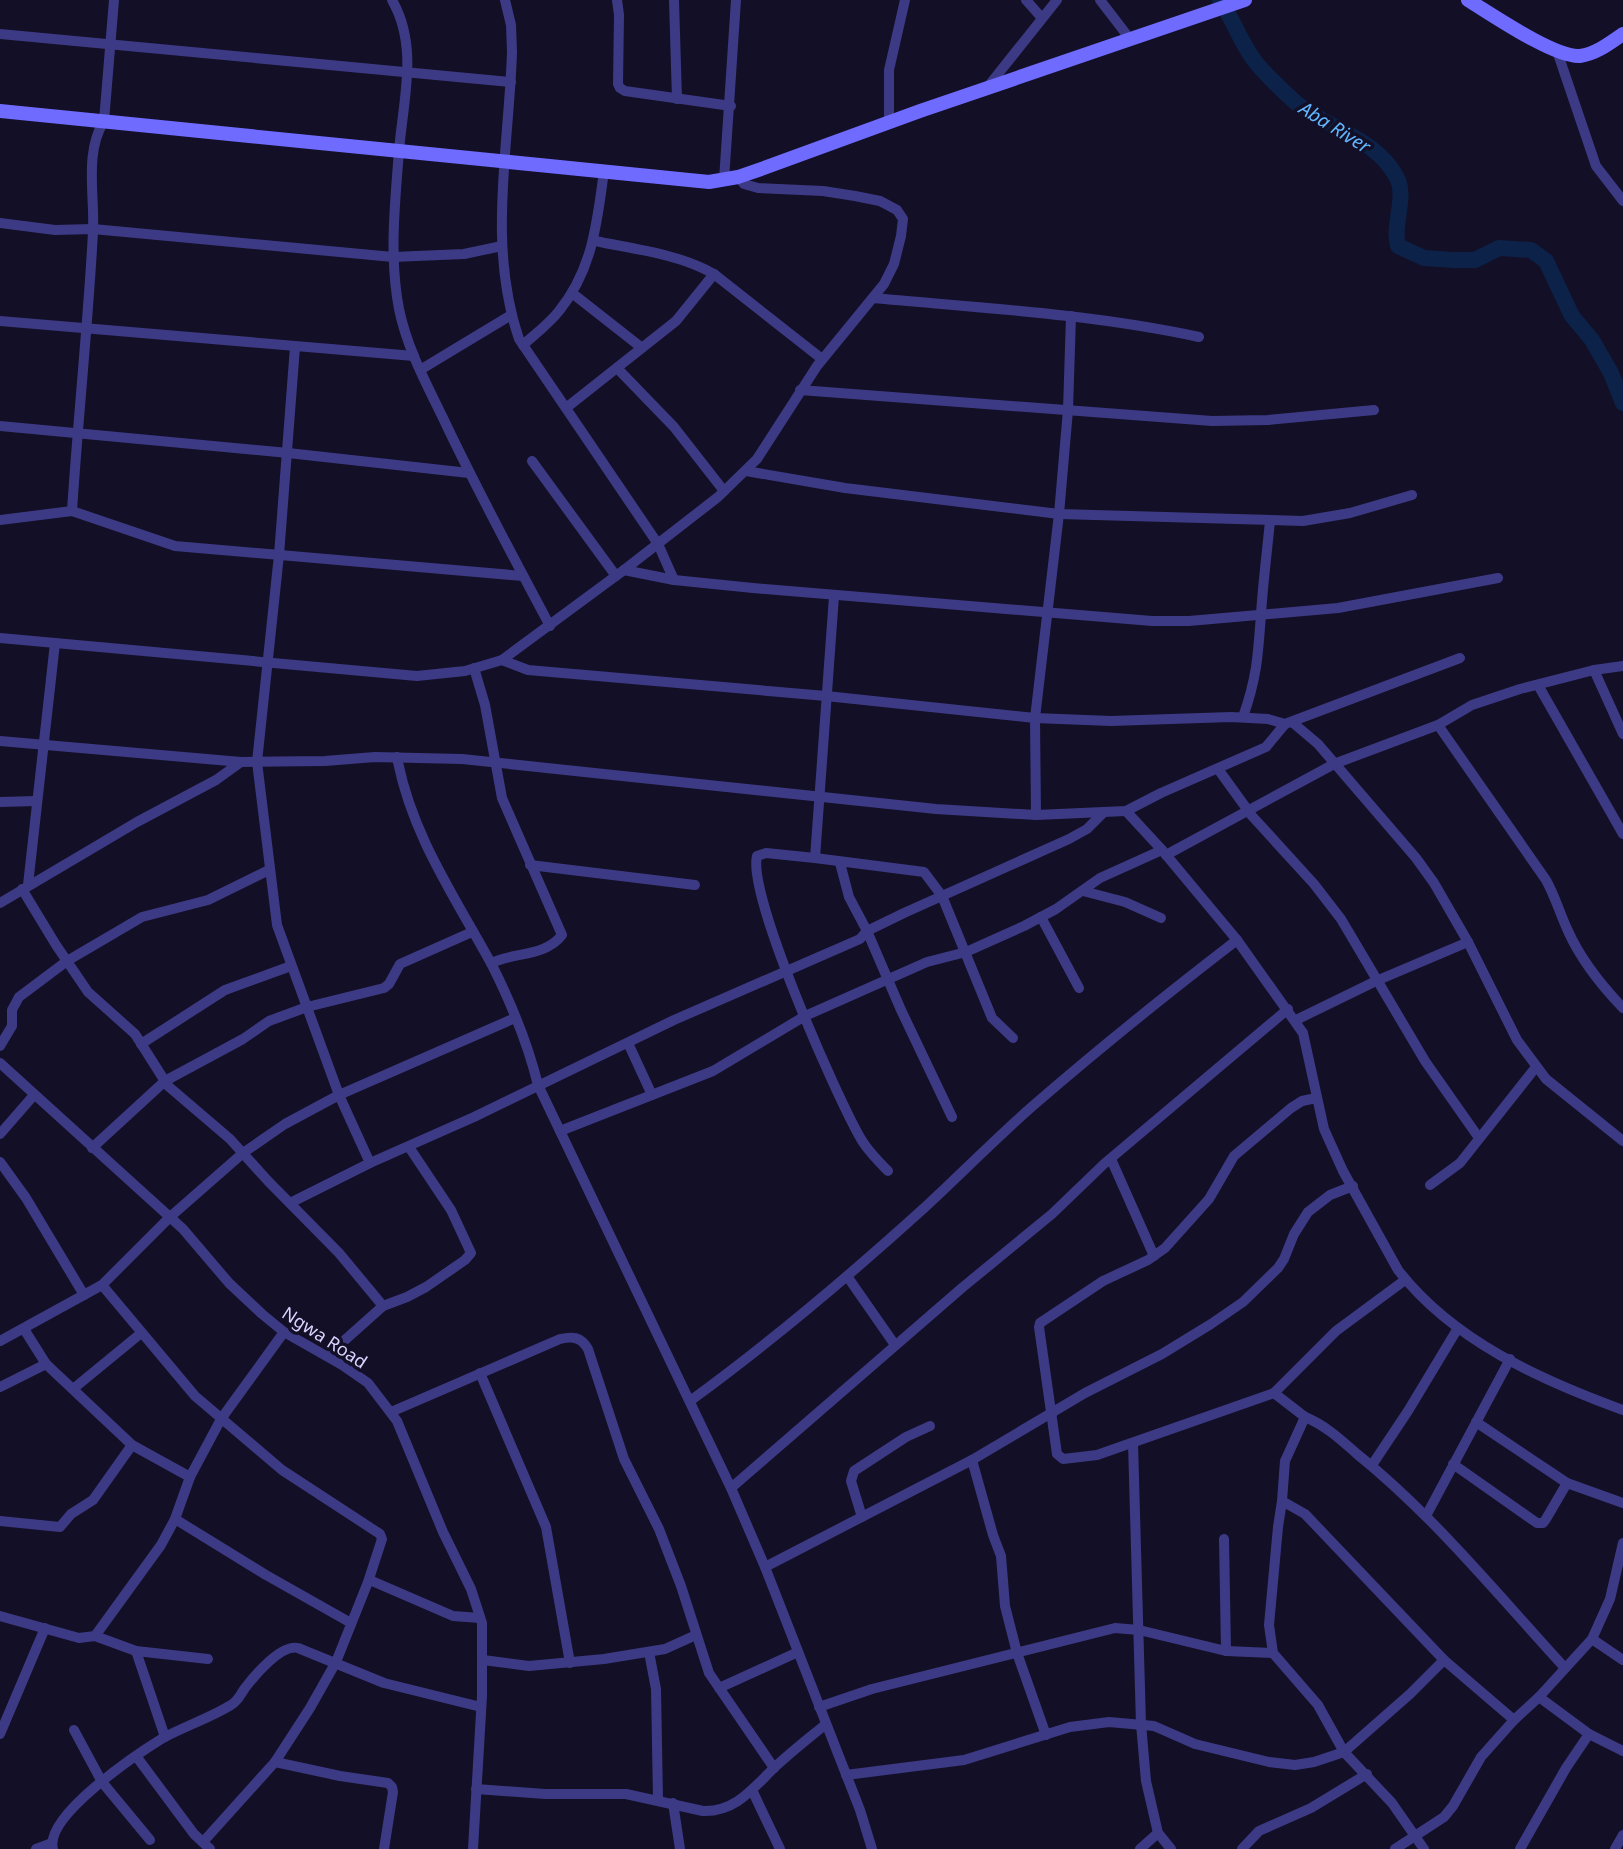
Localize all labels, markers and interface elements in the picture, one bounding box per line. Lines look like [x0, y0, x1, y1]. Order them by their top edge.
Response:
water label: Aba River [1293, 94, 1377, 160]
street label: Ngwa Road [278, 1301, 372, 1373]

